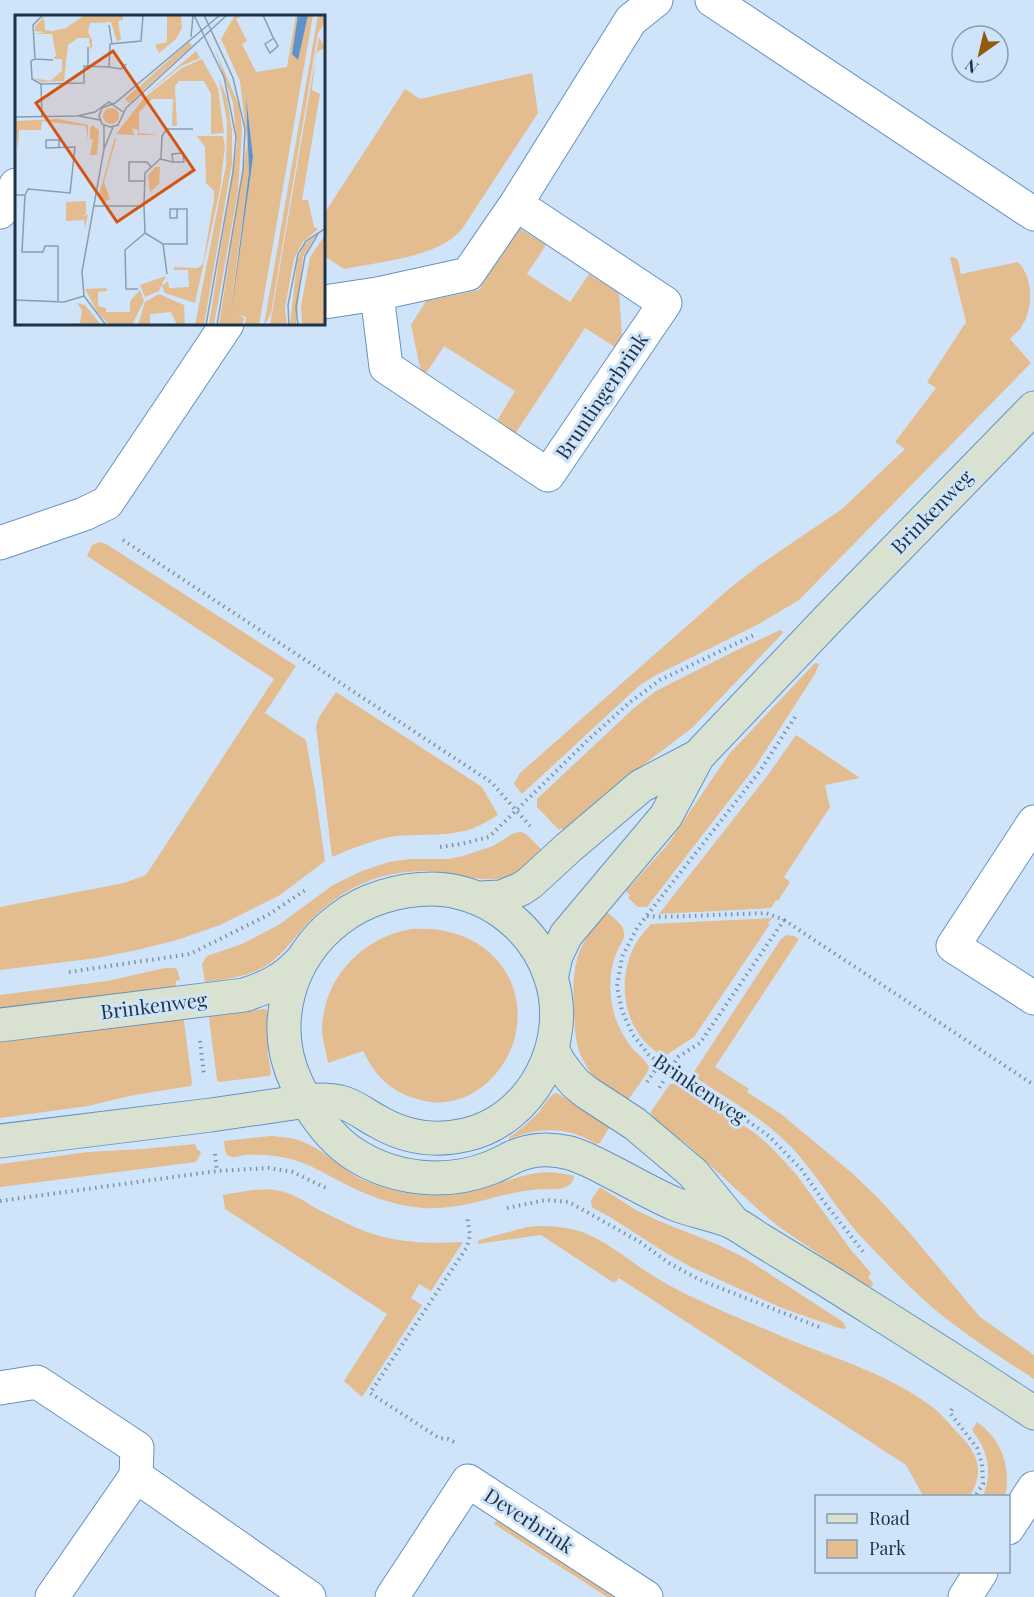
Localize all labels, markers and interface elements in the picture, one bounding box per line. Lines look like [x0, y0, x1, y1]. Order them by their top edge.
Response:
inset map [15, 15, 326, 326]
north arrow [950, 24, 1010, 84]
text: N [960, 55, 982, 79]
street label: Bruntingerbrink [548, 326, 653, 464]
street label: Brinkenweg [884, 463, 978, 559]
street label: Brinkenweg [99, 985, 209, 1024]
street label: Brinkenweg [649, 1047, 753, 1129]
street label: Deverbrink [480, 1481, 580, 1559]
legend [815, 1495, 1010, 1573]
text: Road [869, 1506, 910, 1530]
text: Park [869, 1536, 906, 1560]

